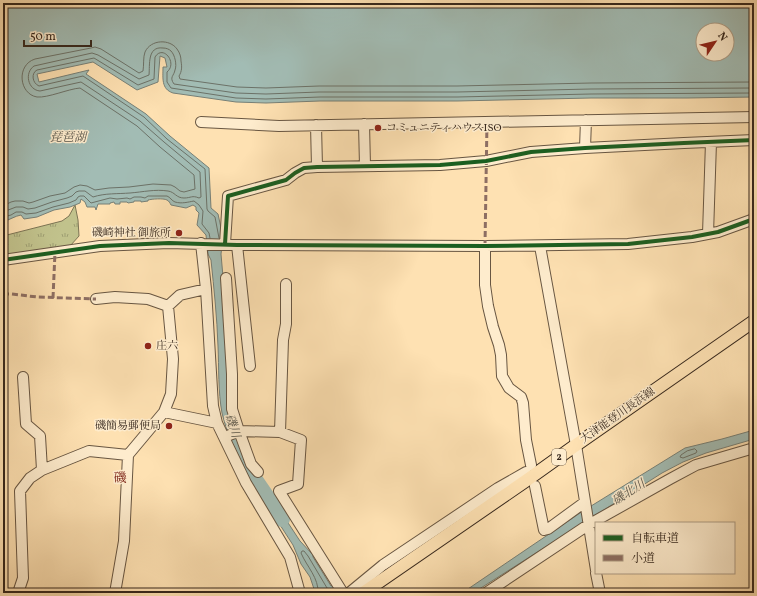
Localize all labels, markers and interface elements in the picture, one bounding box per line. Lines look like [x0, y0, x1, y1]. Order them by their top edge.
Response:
scale bar [24, 22, 91, 48]
north arrow [695, 22, 735, 62]
text: 50 m [30, 29, 56, 45]
text: N [714, 30, 730, 45]
place label: コミュニティハウスISO [386, 121, 502, 136]
marker: コミュニティハウスISO [373, 123, 383, 133]
water label: 琵琶湖 [50, 130, 88, 146]
place label: 磯崎神社 御旅所 [92, 226, 171, 241]
marker: 磯崎神社 御旅所 [174, 228, 184, 238]
place label: 庄六 [156, 339, 178, 354]
marker: 庄六 [143, 341, 153, 351]
street label: 大津能登川長浜線 [578, 385, 658, 447]
water label: 磯川 [221, 412, 244, 442]
place label: 磯簡易郵便局 [95, 419, 161, 434]
marker: 磯簡易郵便局 [164, 421, 174, 431]
road number: 2 [552, 449, 566, 465]
district label: 磯 [113, 470, 127, 488]
water label: 磯北川 [610, 475, 650, 510]
legend [595, 522, 735, 574]
text: 自転車道 [631, 531, 679, 547]
text: 小道 [631, 551, 655, 567]

